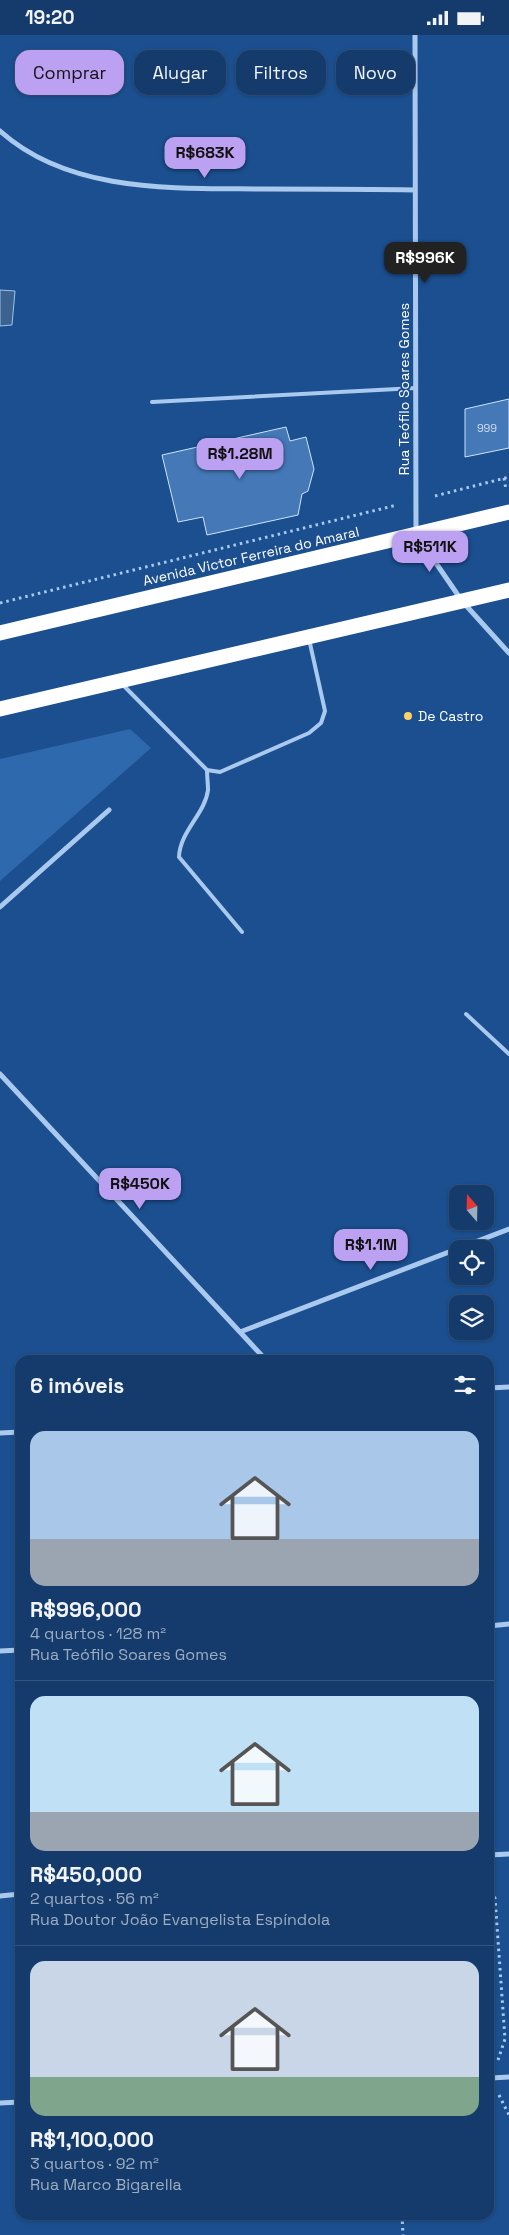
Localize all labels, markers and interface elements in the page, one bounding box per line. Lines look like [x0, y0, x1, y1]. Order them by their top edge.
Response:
text: 19:20 [25, 5, 75, 30]
chip: Comprar [15, 50, 124, 95]
chip: Alugar [134, 50, 226, 95]
chip: Filtros [236, 50, 326, 95]
chip: Novo [336, 50, 415, 95]
pin: R$683K [164, 137, 246, 179]
text: R$683K [175, 142, 235, 163]
pin: R$996K [384, 241, 466, 284]
text: R$996K [395, 247, 455, 268]
street label: Rua Teófilo Soares Gomes [395, 303, 413, 475]
house number: 999 [477, 421, 497, 435]
pin: R$1.28M [194, 437, 286, 480]
text: R$1.28M [207, 443, 273, 464]
street label: Avenida Victor Ferreira do Amaral [141, 522, 361, 590]
pin: R$511K [389, 531, 471, 573]
text: R$511K [403, 536, 457, 557]
place label: De Castro [418, 707, 484, 725]
marker: De Castro [402, 710, 414, 722]
pin: R$450K [99, 1167, 181, 1210]
text: R$450K [110, 1173, 170, 1194]
north arrow [449, 1185, 494, 1230]
map controls [449, 1185, 494, 1340]
pin: R$1.1M [330, 1229, 412, 1271]
text: R$1.1M [345, 1234, 397, 1255]
button: locate [449, 1240, 494, 1285]
button: layers [449, 1295, 494, 1340]
icon: filters [451, 1371, 479, 1399]
text: 6 imóveis [30, 1372, 124, 1399]
icon: home [210, 1463, 300, 1553]
text: R$996,000 [30, 1596, 142, 1623]
text: 4 quartos · 128 m² [30, 1623, 166, 1644]
text: Rua Teófilo Soares Gomes [30, 1644, 227, 1665]
icon: home [210, 1729, 300, 1819]
text: R$450,000 [30, 1861, 142, 1888]
text: 2 quartos · 56 m² [30, 1888, 159, 1909]
text: Rua Doutor João Evangelista Espíndola [30, 1909, 330, 1930]
icon: home [210, 1994, 300, 2084]
text: R$1,100,000 [30, 2126, 154, 2153]
text: 3 quartos · 92 m² [30, 2153, 159, 2174]
text: Rua Marco Bigarella [30, 2174, 182, 2195]

